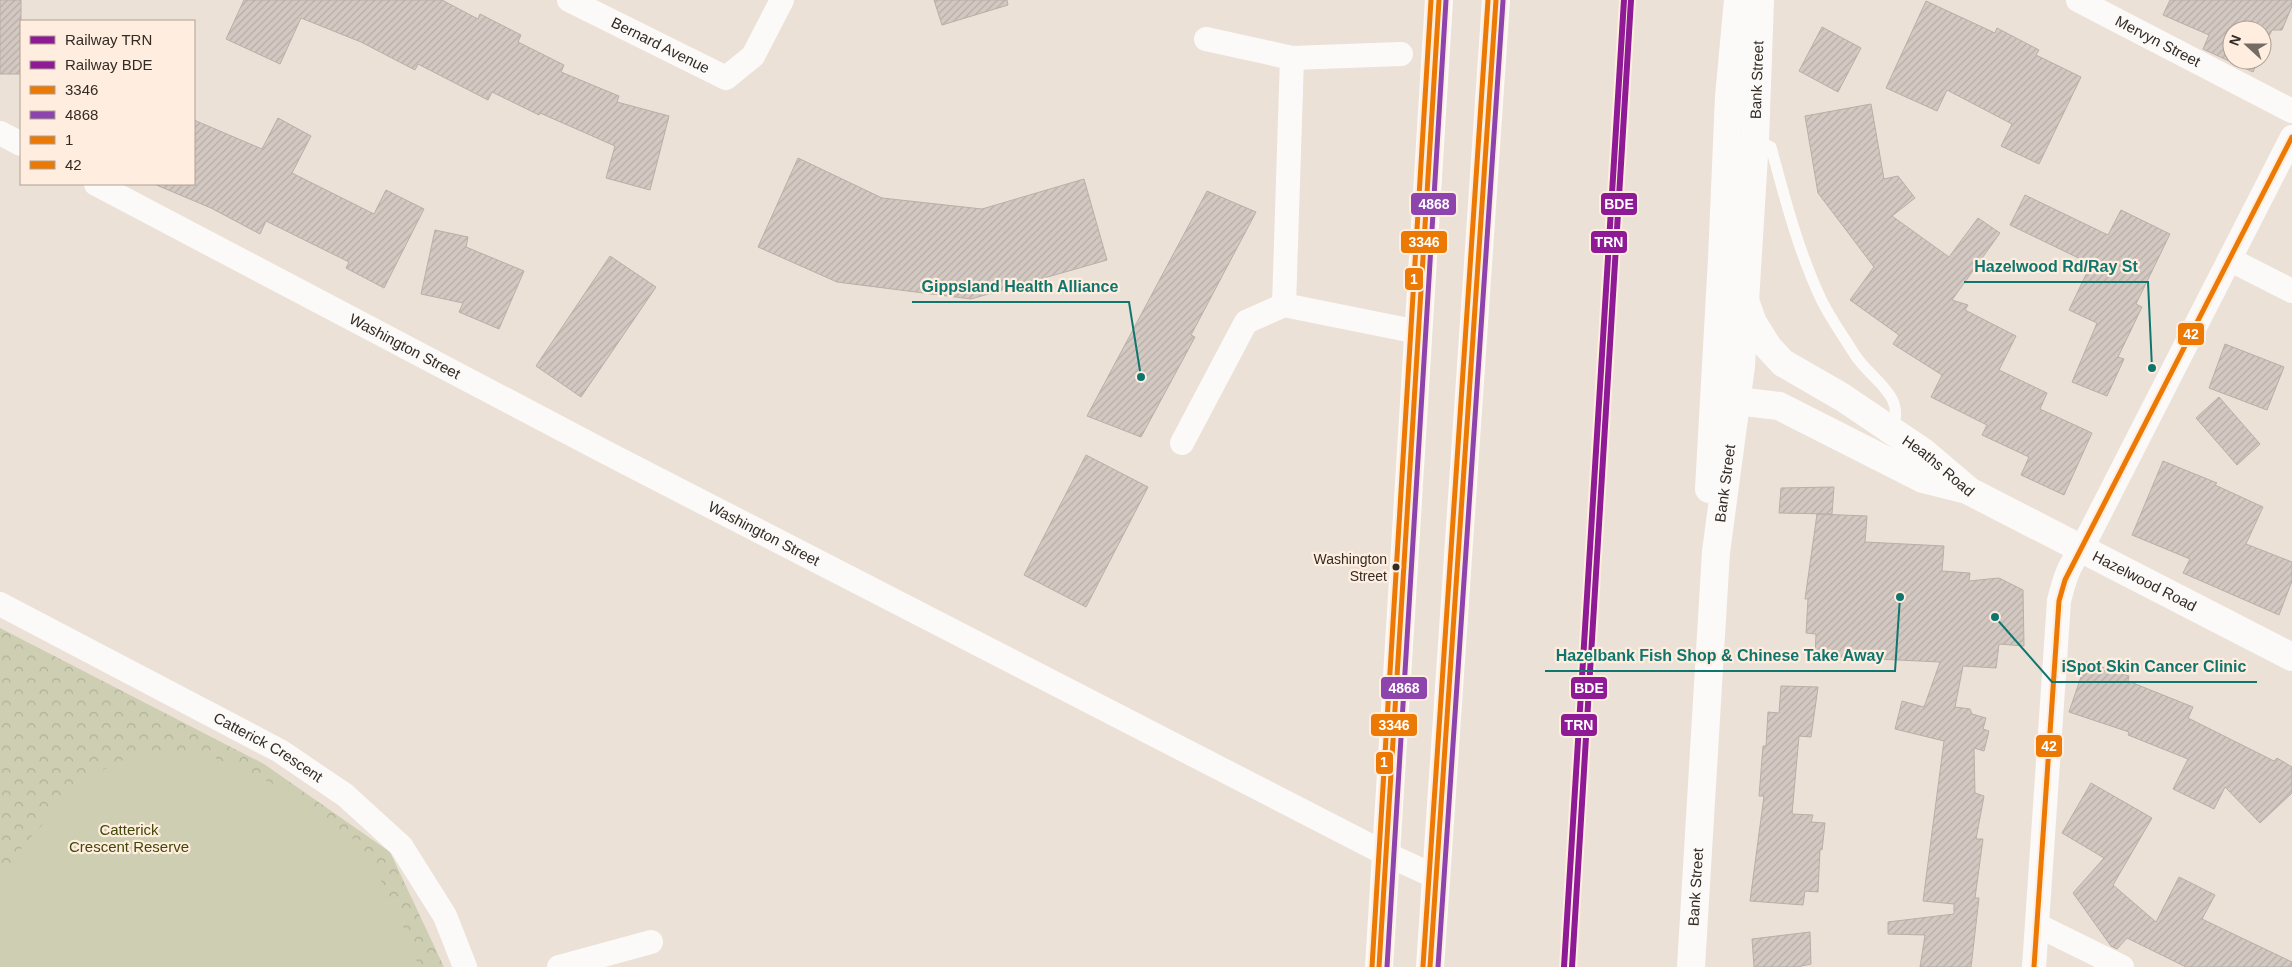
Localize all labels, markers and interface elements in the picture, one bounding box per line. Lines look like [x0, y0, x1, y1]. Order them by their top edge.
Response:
street label: Mervyn Street [2113, 12, 2204, 70]
street label: Bernard Avenue [609, 13, 712, 76]
legend [20, 20, 195, 185]
north arrow [2222, 20, 2272, 70]
text: Railway TRN [65, 31, 152, 48]
text: N [2226, 33, 2244, 48]
street label: Bank Street [1747, 40, 1767, 119]
text: Railway BDE [65, 56, 153, 73]
text: 3346 [65, 81, 98, 98]
text: 4868 [65, 106, 98, 123]
text: 1 [65, 131, 73, 148]
text: 42 [65, 156, 82, 173]
line badge: 4868 [1410, 192, 1457, 216]
line badge: BDE [1600, 192, 1638, 216]
text: 4868 [1418, 196, 1450, 212]
text: BDE [1604, 196, 1634, 212]
line badge: 3346 [1400, 230, 1448, 254]
line badge: TRN [1590, 230, 1628, 254]
text: 3346 [1408, 234, 1440, 250]
text: TRN [1595, 234, 1623, 250]
callout: Hazelwood Rd/Ray St [1964, 251, 2148, 282]
text: Hazelwood Rd/Ray St [1974, 258, 2138, 275]
line badge: 1 [1404, 267, 1424, 291]
callout: Gippsland Health Alliance [912, 271, 1129, 302]
text: 1 [1410, 271, 1418, 287]
text: Gippsland Health Alliance [922, 278, 1118, 295]
street label: Washington Street [347, 310, 464, 383]
line badge: 42 [2177, 322, 2205, 346]
text: 42 [2183, 326, 2199, 342]
street label: Heaths Road [1899, 431, 1978, 500]
street label: Bank Street [1711, 442, 1738, 523]
street label: Washington Street [706, 498, 823, 569]
street label: Hazelwood Road [2090, 547, 2199, 614]
place label: Washington Street [1314, 551, 1387, 584]
marker: Washington Street [1391, 562, 1401, 572]
callout: Hazelbank Fish Shop & Chinese Take Away [1545, 640, 1895, 671]
text: Hazelbank Fish Shop & Chinese Take Away [1556, 647, 1884, 664]
callout: iSpot Skin Cancer Clinic [2052, 651, 2257, 682]
text: iSpot Skin Cancer Clinic [2062, 658, 2247, 675]
line badge: 4868 [1380, 676, 1428, 700]
line badge: BDE [1570, 676, 1608, 700]
text: 4868 [1388, 680, 1420, 696]
text: BDE [1574, 680, 1604, 696]
street label: Catterick Crescent [211, 709, 327, 786]
line badge: 3346 [1370, 713, 1418, 737]
line badge: TRN [1560, 713, 1598, 737]
text: 3346 [1378, 717, 1410, 733]
text: TRN [1565, 717, 1593, 733]
line badge: 42 [2035, 734, 2063, 758]
text: 42 [2041, 738, 2057, 754]
line badge: 1 [1375, 751, 1394, 775]
text: 1 [1380, 754, 1388, 770]
park label: Catterick Crescent Reserve [69, 821, 189, 855]
street label: Bank Street [1684, 847, 1706, 927]

